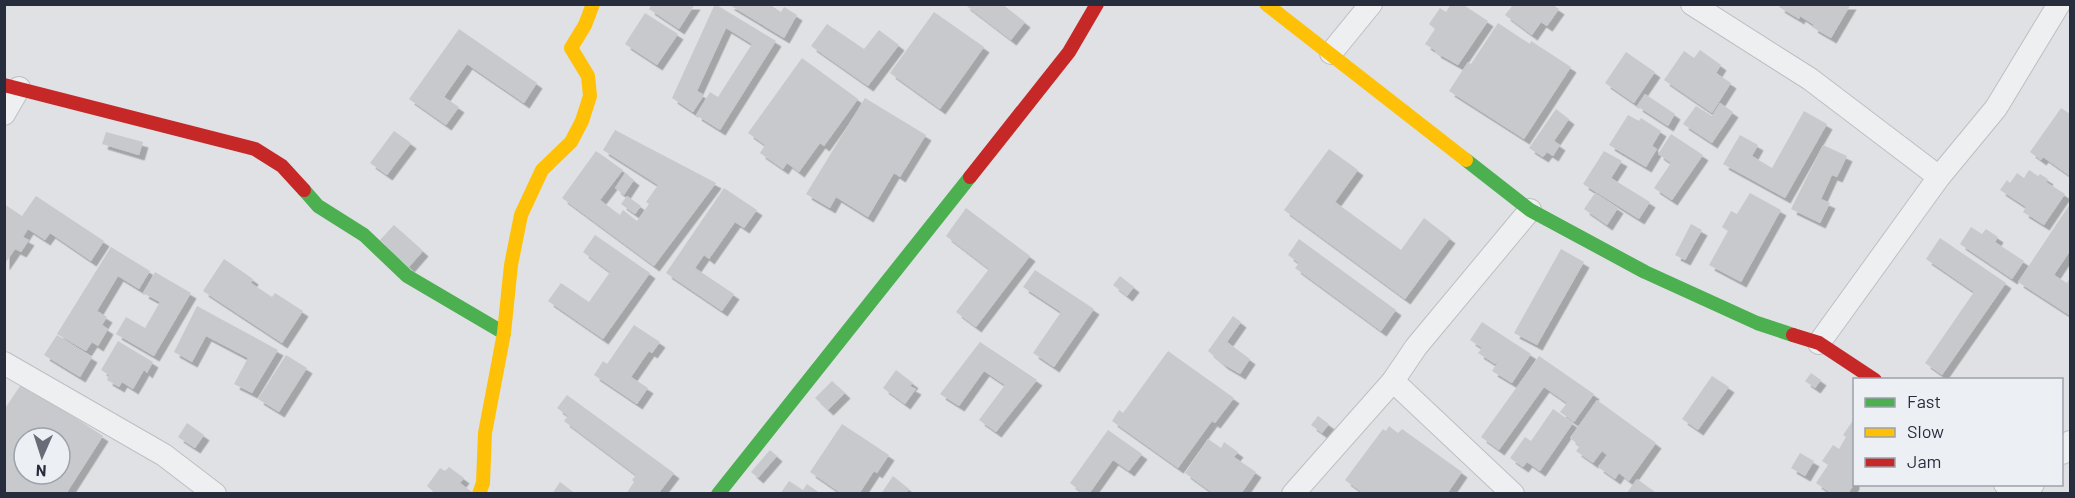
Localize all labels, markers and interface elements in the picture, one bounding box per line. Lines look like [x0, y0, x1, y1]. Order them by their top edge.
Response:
legend [1853, 378, 2063, 486]
text: Fast [1907, 390, 1941, 412]
text: Slow [1907, 420, 1944, 442]
north arrow [12, 426, 72, 486]
text: Jam [1907, 450, 1941, 472]
text: N [35, 462, 47, 481]

